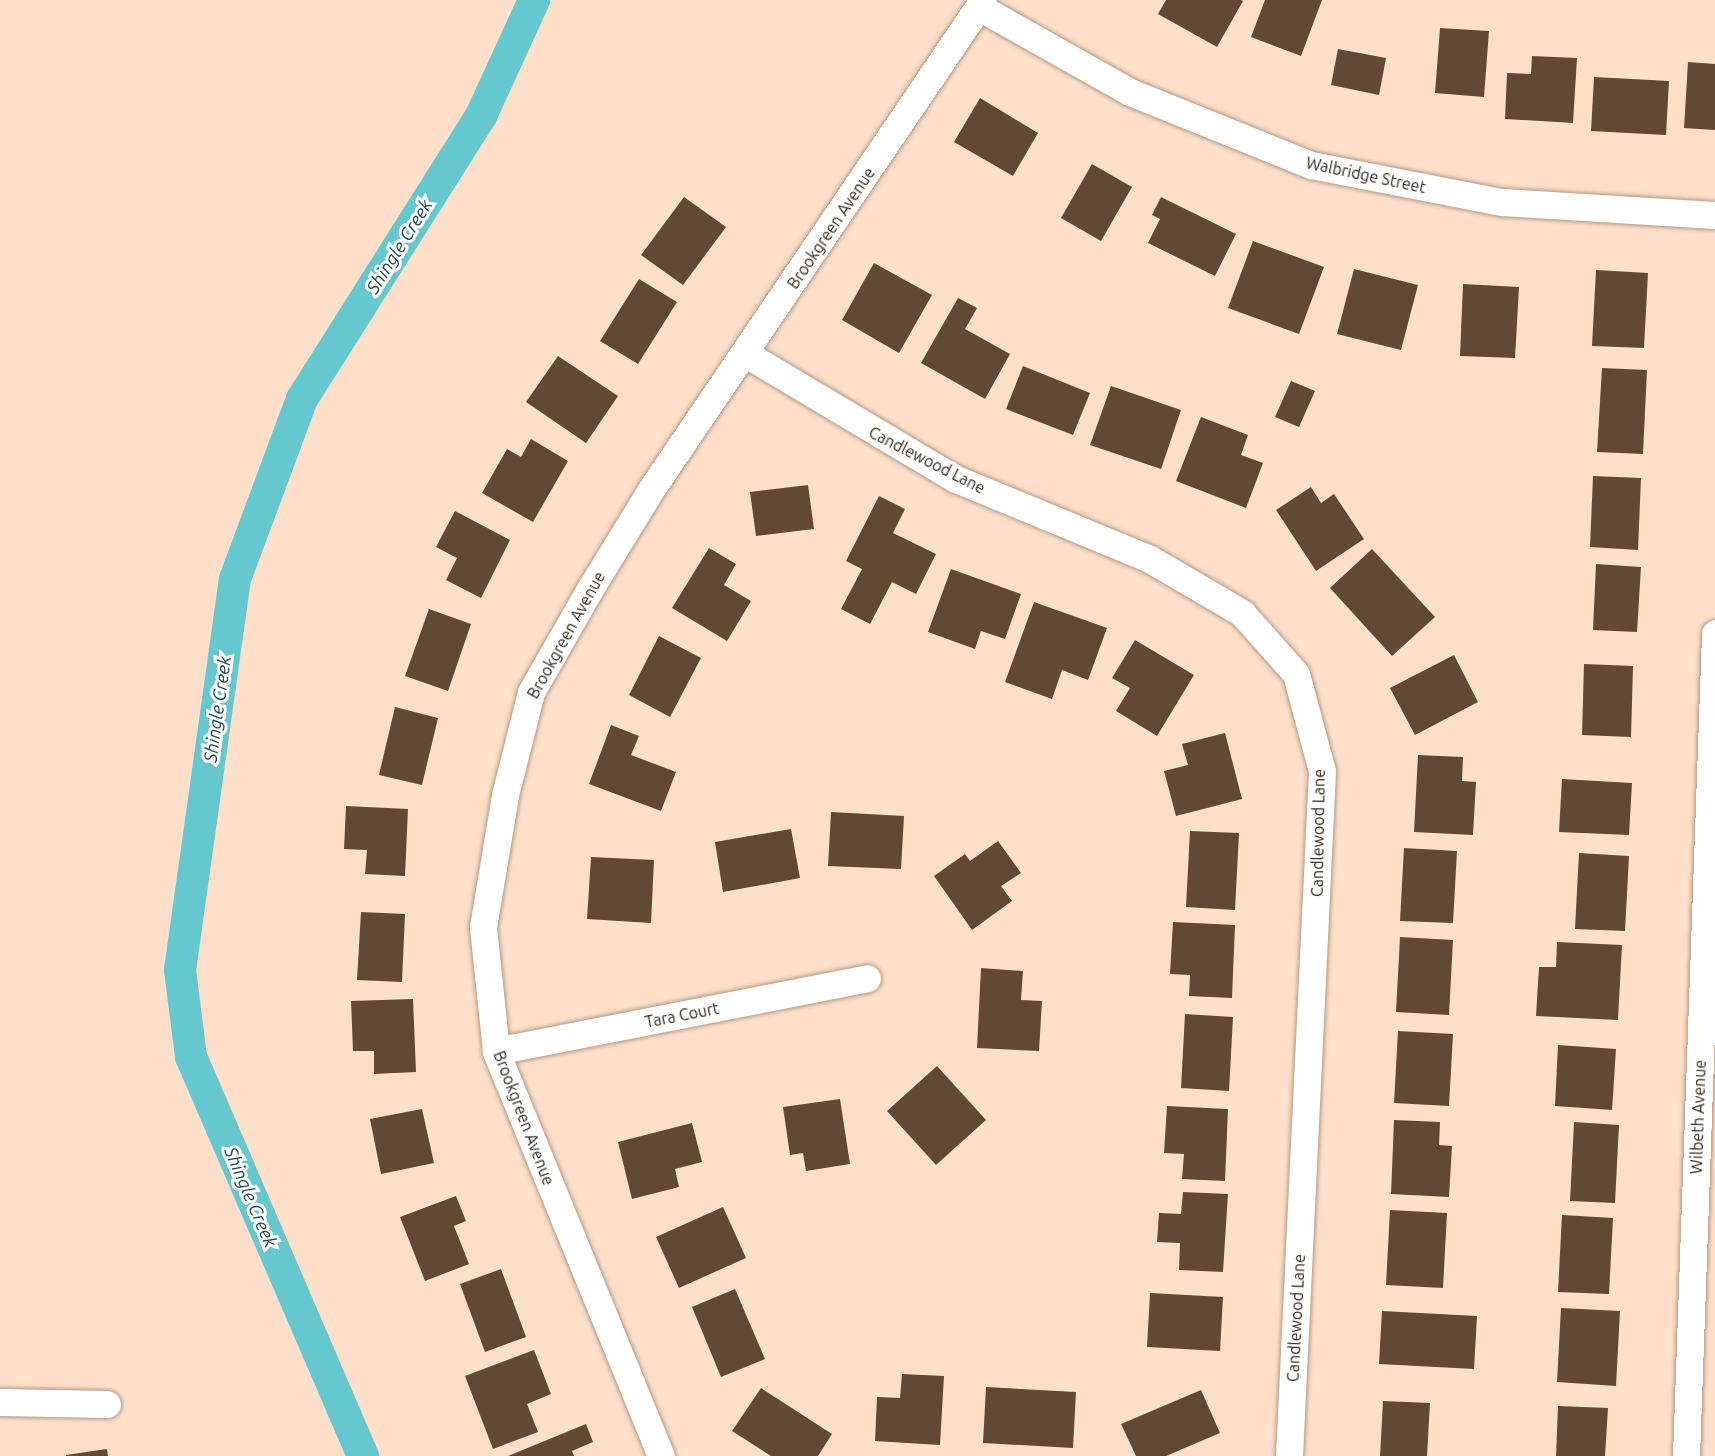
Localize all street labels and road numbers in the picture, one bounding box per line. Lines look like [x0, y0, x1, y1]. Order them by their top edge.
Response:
street label: Walbridge Street [1304, 153, 1428, 197]
street label: Brookgreen Avenue [783, 164, 879, 292]
street label: Candlewood Lane [866, 422, 988, 498]
street label: Brookgreen Avenue [523, 568, 609, 702]
street label: Candlewood Lane [1307, 769, 1329, 897]
street label: Tara Court [643, 998, 721, 1032]
street label: Brookgreen Avenue [490, 1048, 558, 1188]
street label: Wilbeth Avenue [1686, 1060, 1710, 1174]
street label: Candlewood Lane [1283, 1254, 1309, 1382]

